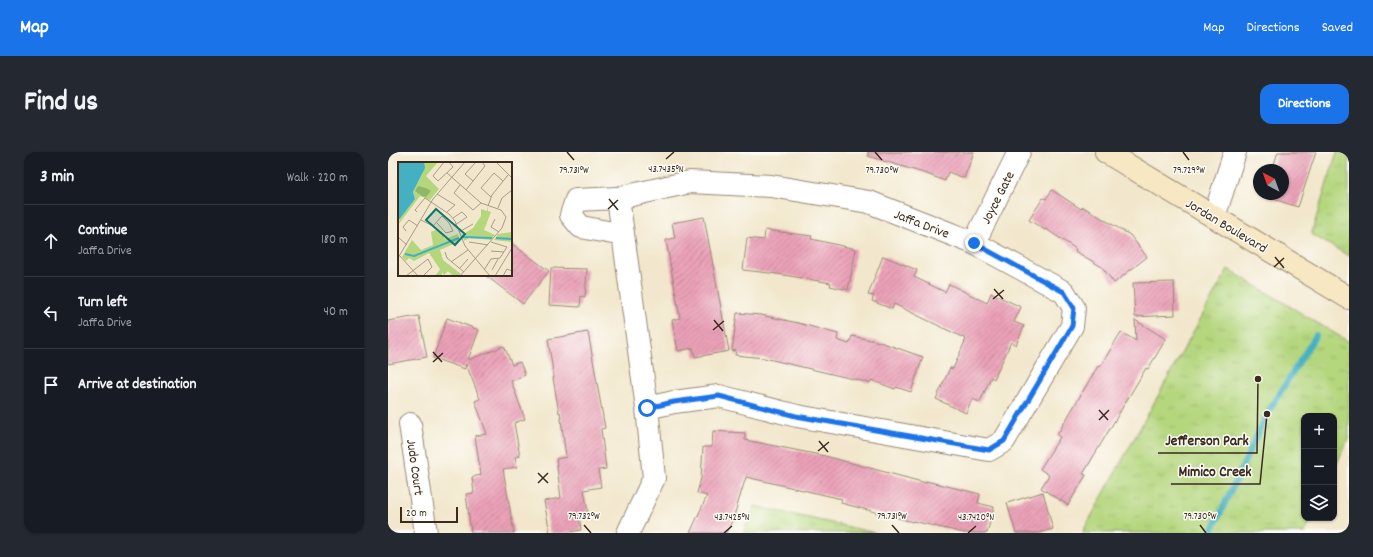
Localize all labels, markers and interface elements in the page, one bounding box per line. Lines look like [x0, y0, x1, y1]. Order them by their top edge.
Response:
text: Map [20, 15, 49, 42]
text: Map [1203, 18, 1225, 38]
text: Directions [1247, 18, 1300, 38]
text: Saved [1322, 18, 1353, 38]
text: Find us [24, 84, 98, 124]
button: Directions [1260, 84, 1349, 124]
inset map [398, 162, 512, 276]
text: 43.7435°N [648, 163, 684, 177]
text: 79.731°W [559, 164, 589, 178]
text: 79.730°W [866, 164, 899, 178]
text: 79.729°W [1173, 164, 1205, 178]
north arrow [1253, 164, 1289, 200]
text: 3 min [40, 166, 74, 190]
street label: Joyce Gate [977, 168, 1021, 228]
text: Walk · 220 m [287, 169, 348, 188]
street label: Jordan Boulevard [1181, 194, 1271, 259]
street label: Jaffa Drive [891, 205, 952, 245]
text: Continue [78, 220, 127, 242]
icon: ahead [40, 230, 62, 252]
text: 180 m [321, 231, 348, 250]
route end [965, 234, 983, 252]
text: Jaffa Drive [78, 242, 132, 261]
text: Turn left [78, 292, 127, 314]
icon: left [40, 302, 62, 324]
text: 40 m [324, 303, 348, 322]
text: Jaffa Drive [78, 314, 132, 333]
icon: arrive [40, 374, 62, 396]
text: Arrive at destination [78, 374, 196, 396]
route start [638, 399, 656, 417]
map controls [1301, 413, 1337, 521]
button: + [1301, 413, 1337, 449]
callout: Jefferson Park [1158, 426, 1257, 453]
text: Jefferson Park [1165, 431, 1249, 453]
street label: Judo Court [400, 438, 428, 497]
button: − [1301, 449, 1337, 485]
callout: Mimico Creek [1171, 457, 1260, 484]
text: Mimico Creek [1178, 462, 1252, 484]
button: layers [1301, 485, 1337, 521]
scale bar [400, 505, 458, 524]
text: 20 m [406, 506, 427, 522]
text: 79.732°W [568, 510, 600, 524]
text: 79.731°W [877, 510, 907, 524]
text: 79.730°W [1184, 510, 1217, 524]
text: 43.7425°N [714, 511, 750, 525]
text: 43.7420°N [958, 511, 994, 525]

